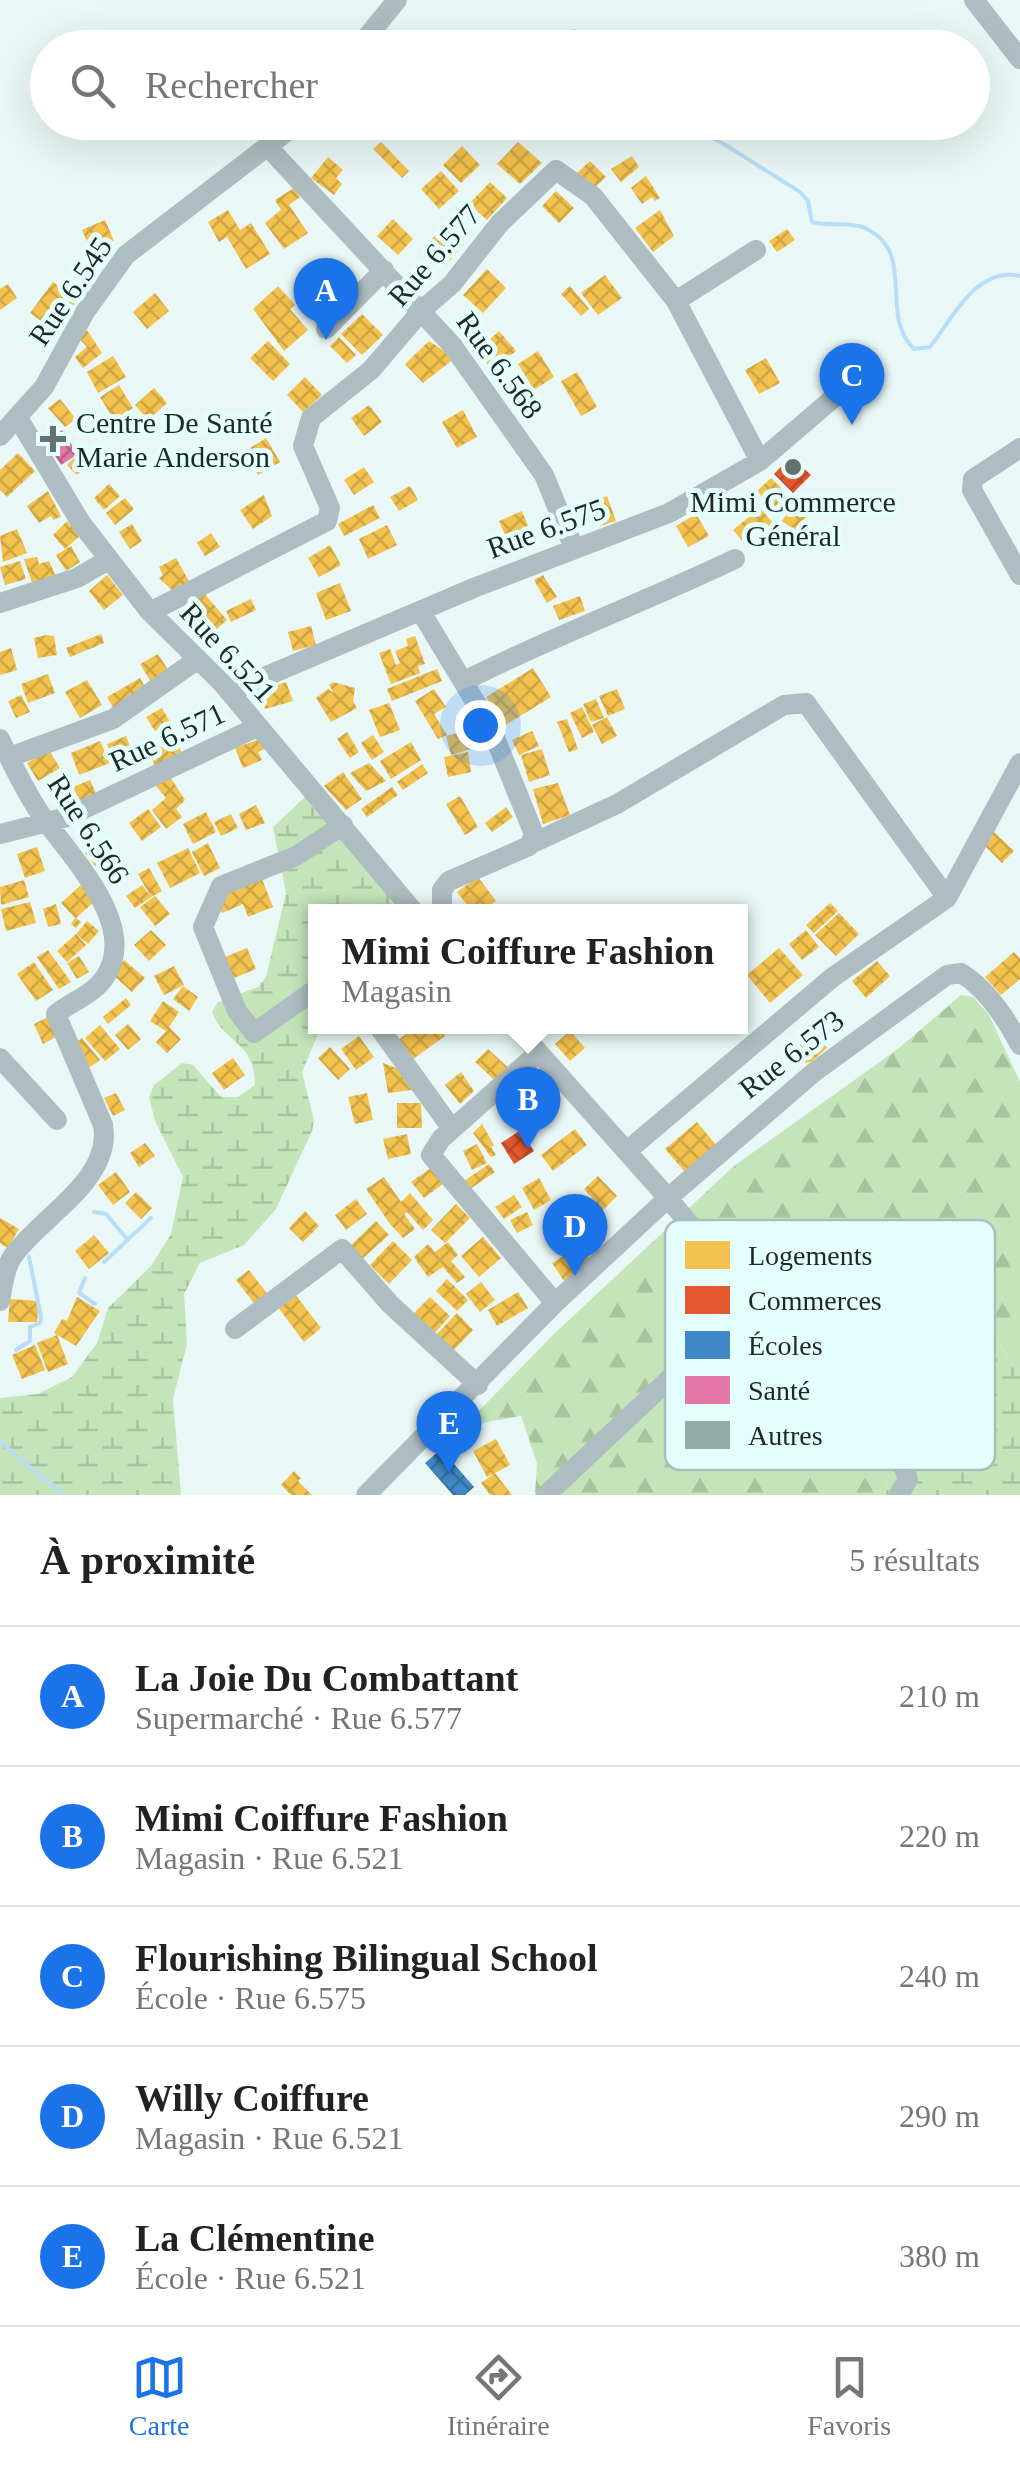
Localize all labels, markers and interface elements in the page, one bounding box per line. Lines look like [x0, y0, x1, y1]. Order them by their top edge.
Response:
search box [30, 30, 990, 140]
icon: search [65, 58, 120, 113]
text: Rechercher [145, 64, 318, 106]
street label: Rue 6.577 [381, 198, 487, 312]
street label: Rue 6.545 [22, 231, 118, 351]
pin: A [294, 258, 358, 340]
street label: Rue 6.568 [450, 305, 550, 425]
pin: C [820, 342, 884, 425]
place label: Centre De Santé Marie Anderson [76, 406, 273, 473]
marker: Centre De Santé Marie Anderson [40, 426, 66, 452]
marker: Mimi Commerce Général [782, 456, 804, 478]
place label: Mimi Commerce Général [690, 485, 896, 552]
street label: Rue 6.575 [482, 491, 610, 565]
street label: Rue 6.521 [174, 596, 282, 708]
street label: Rue 6.571 [104, 696, 230, 778]
your location [455, 700, 506, 751]
street label: Rue 6.566 [42, 768, 136, 890]
popup [308, 904, 748, 1034]
text: Mimi Coiffure Fashion [342, 930, 714, 972]
text: Magasin [342, 973, 452, 1009]
street label: Rue 6.573 [732, 1003, 850, 1105]
pin: B [496, 1066, 560, 1149]
pin: D [542, 1194, 608, 1276]
legend [665, 1220, 995, 1470]
text: Logements [748, 1240, 872, 1271]
text: Commerces [748, 1285, 882, 1316]
text: Écoles [748, 1330, 823, 1361]
text: Santé [748, 1375, 810, 1406]
pin: E [416, 1390, 482, 1473]
text: Autres [748, 1420, 823, 1451]
text: À proximité [40, 1537, 255, 1583]
text: 5 résultats [849, 1542, 980, 1578]
text: La Joie Du Combattant [135, 1657, 518, 1699]
text: A [61, 1678, 84, 1714]
text: 210 m [899, 1678, 980, 1714]
text: Supermarché · Rue 6.577 [135, 1700, 462, 1736]
text: Mimi Coiffure Fashion [135, 1797, 508, 1839]
text: B [62, 1818, 83, 1854]
text: 220 m [899, 1818, 980, 1854]
text: Magasin · Rue 6.521 [135, 1840, 403, 1876]
text: Flourishing Bilingual School [135, 1937, 597, 1979]
text: C [61, 1958, 84, 1994]
text: 240 m [899, 1958, 980, 1994]
text: École · Rue 6.575 [135, 1980, 366, 2016]
text: Willy Coiffure [135, 2077, 369, 2119]
text: D [61, 2098, 84, 2134]
text: 290 m [899, 2098, 980, 2134]
text: Magasin · Rue 6.521 [135, 2120, 403, 2156]
text: La Clémentine [135, 2217, 375, 2259]
text: E [62, 2238, 83, 2274]
text: 380 m [899, 2238, 980, 2274]
text: École · Rue 6.521 [135, 2260, 366, 2296]
tab: Carte [129, 2350, 189, 2442]
tab: Itinéraire [447, 2350, 550, 2442]
tab: Favoris [807, 2350, 891, 2442]

